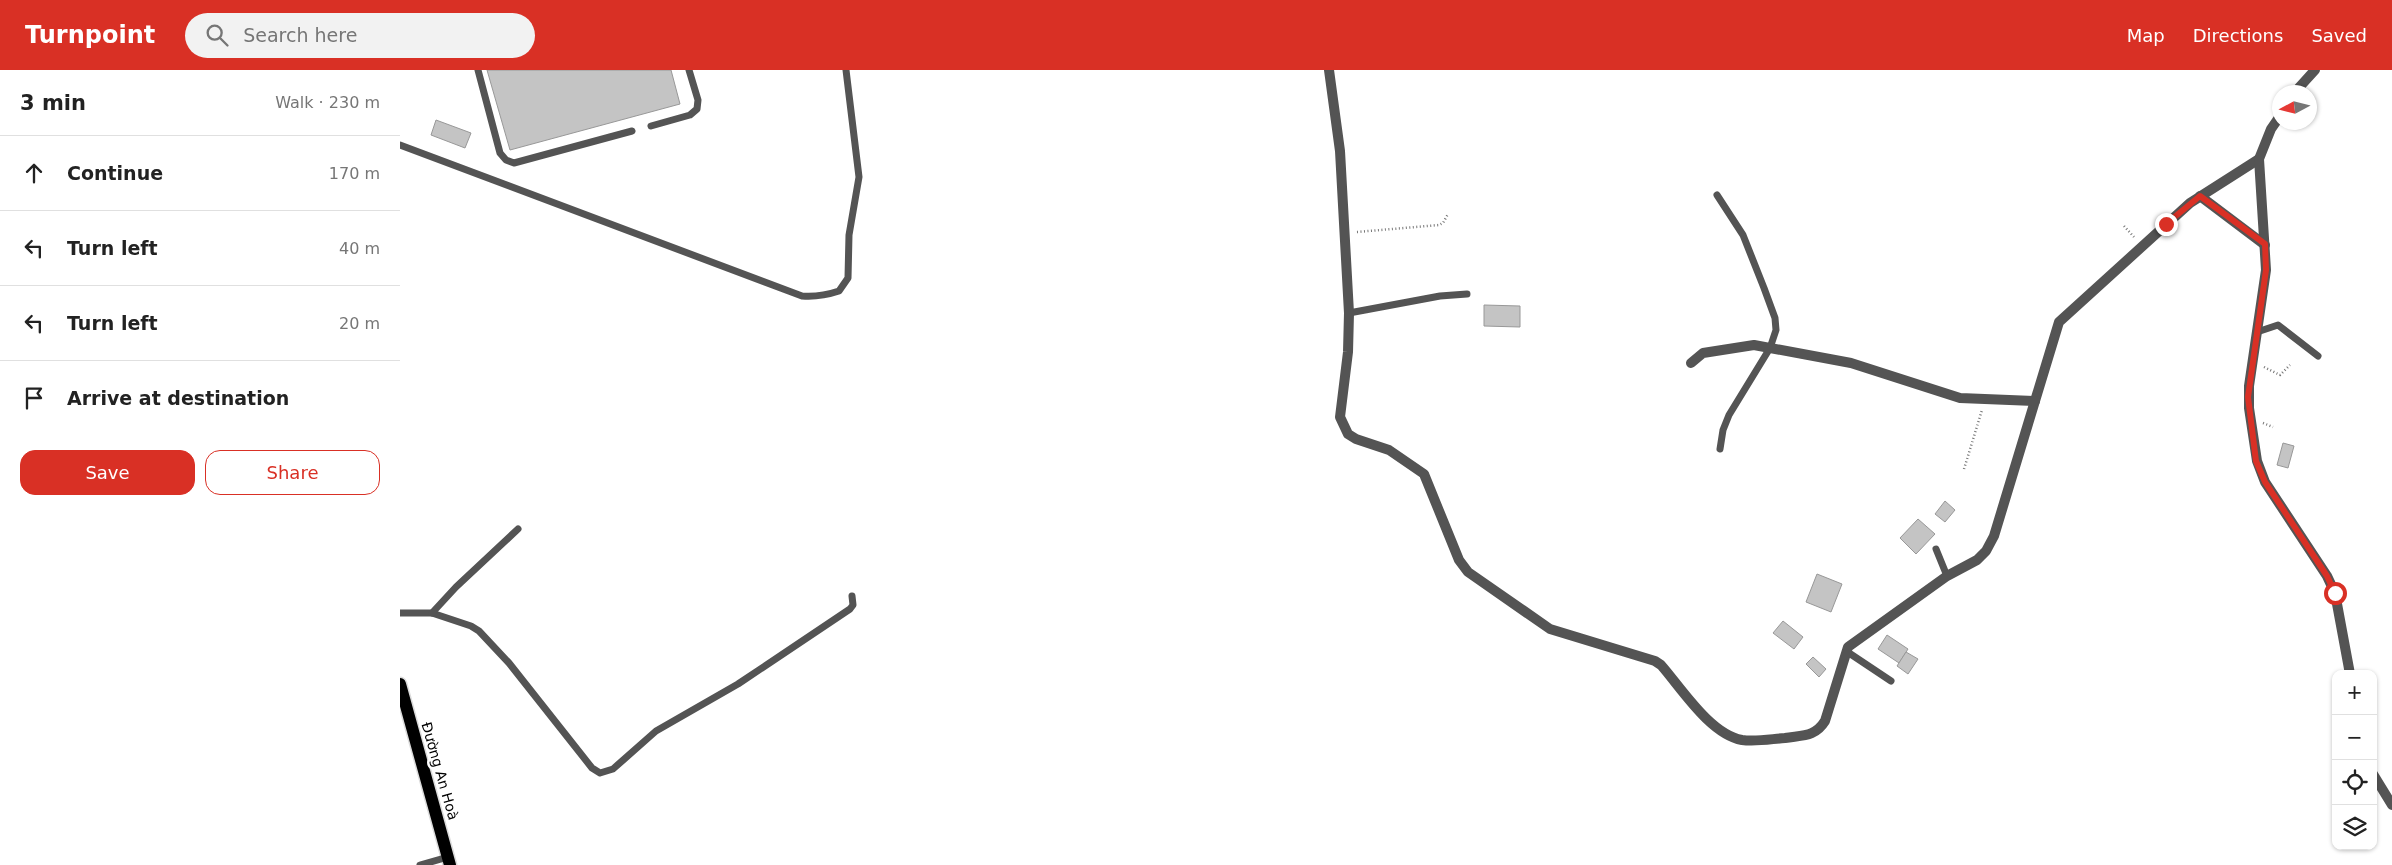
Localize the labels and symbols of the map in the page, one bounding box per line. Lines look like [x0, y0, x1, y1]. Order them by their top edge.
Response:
north arrow [2272, 85, 2317, 130]
route end [2155, 213, 2178, 236]
route start [2324, 582, 2347, 605]
street label: Đường An Hoà [418, 720, 462, 822]

